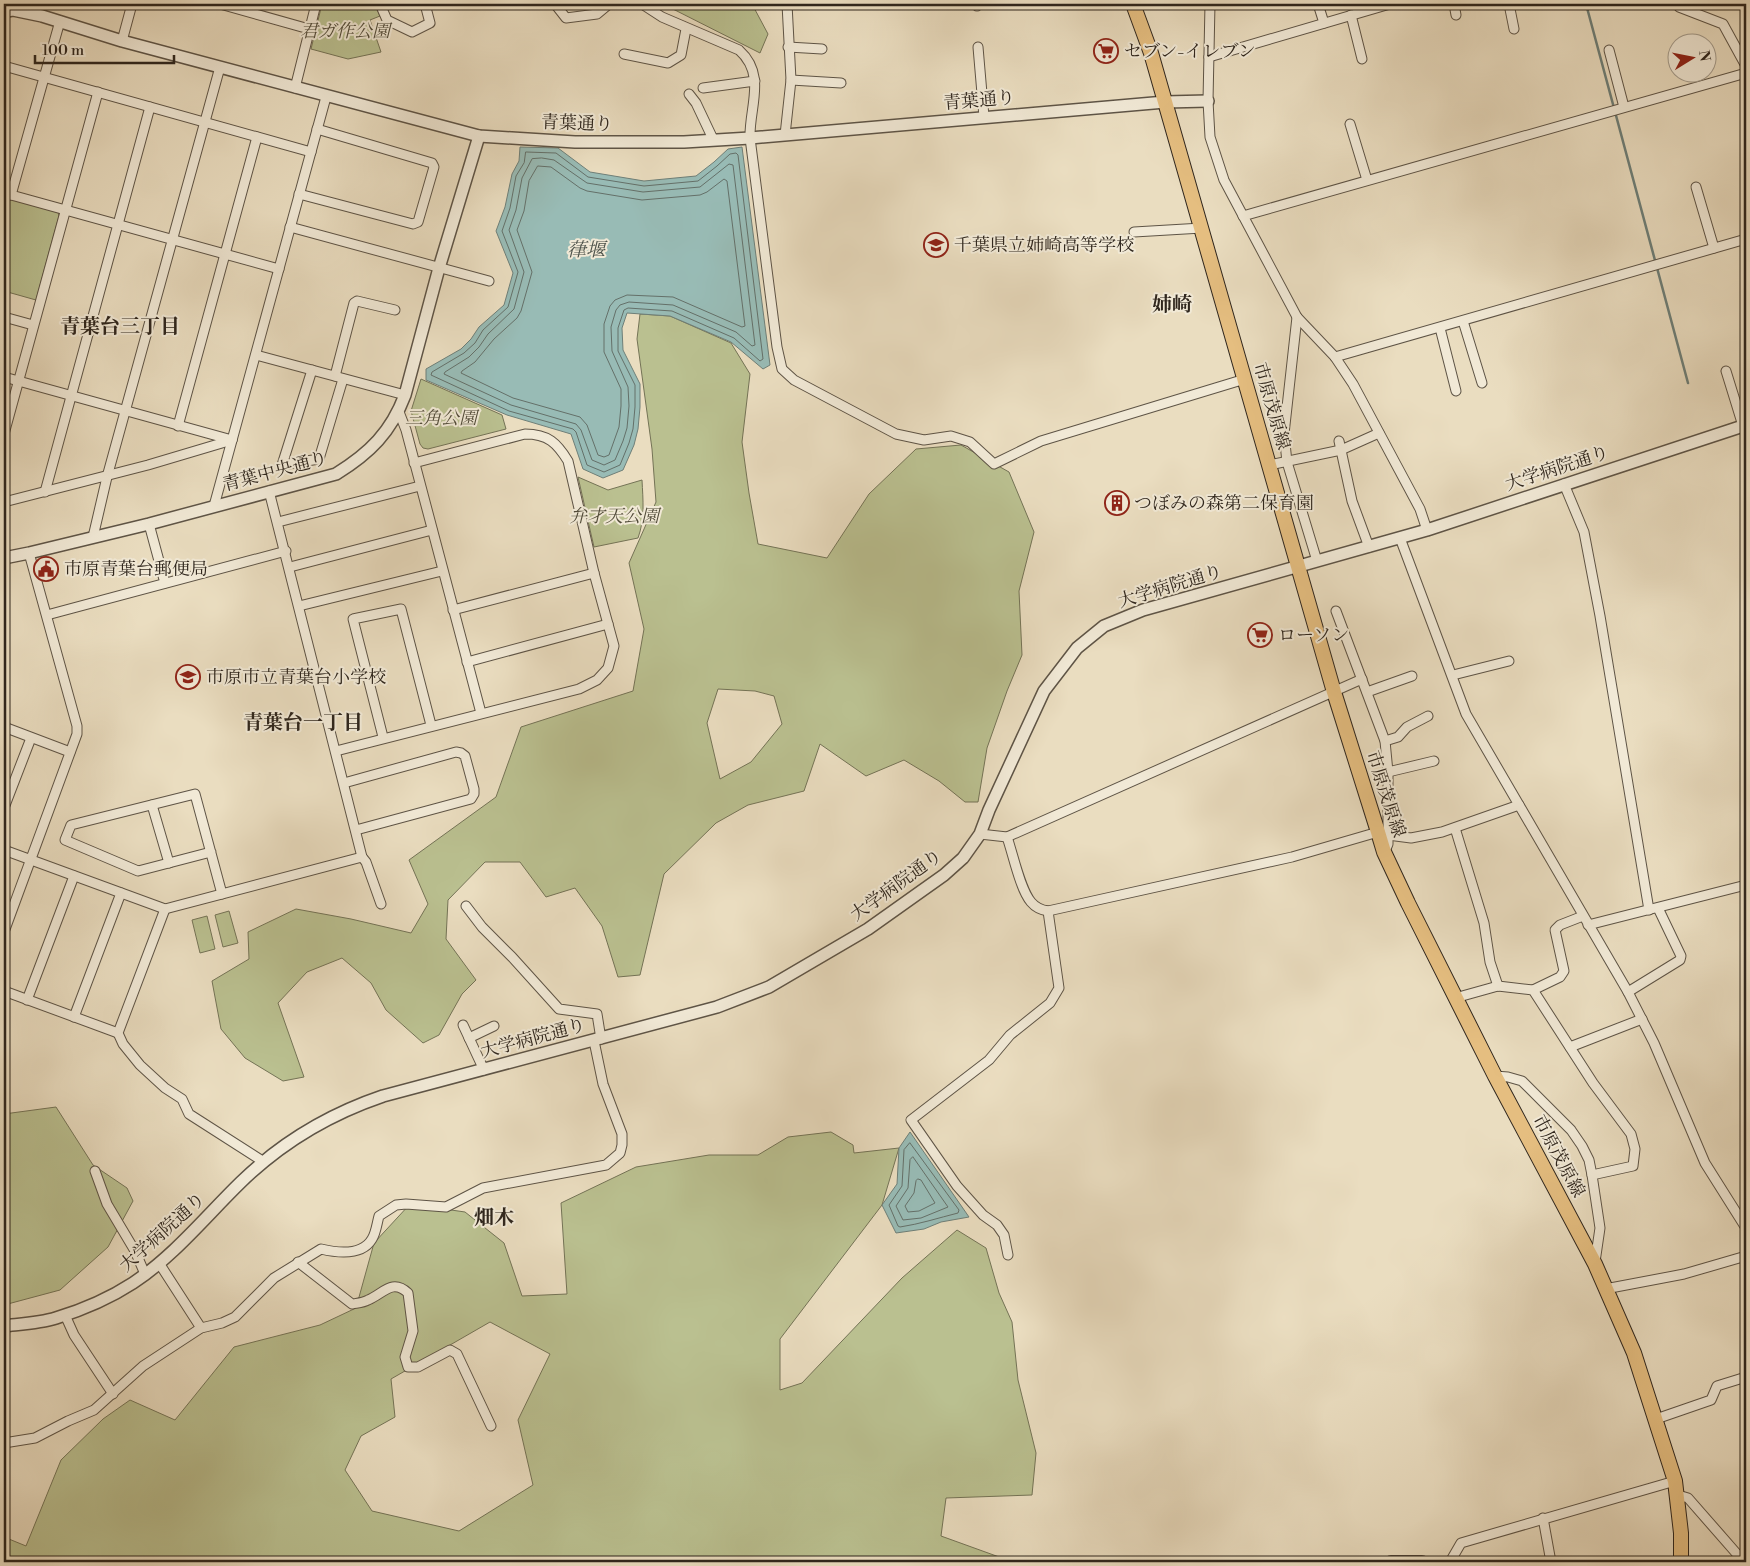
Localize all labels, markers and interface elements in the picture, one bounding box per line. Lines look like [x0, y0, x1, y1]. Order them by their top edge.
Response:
park label: 君ガ作公園 [300, 20, 393, 43]
scale bar [35, 32, 174, 64]
north arrow [1668, 32, 1718, 82]
supermarket icon: セブン-イレブン [1093, 38, 1119, 64]
place label: セブン-イレブン [1124, 40, 1256, 63]
text: 100 m [42, 41, 84, 60]
text: N [1694, 49, 1714, 63]
street label: 青葉通り [942, 86, 1016, 115]
street label: 青葉通り [541, 111, 613, 136]
school or university icon: 千葉県立姉崎高等学校 [923, 232, 949, 258]
place label: 千葉県立姉崎高等学校 [954, 234, 1134, 257]
water label: 葎堰 [567, 238, 608, 262]
district label: 姉崎 [1152, 293, 1192, 318]
district label: 青葉台三丁目 [60, 315, 180, 340]
street label: 市原茂原線 [1248, 360, 1295, 453]
park label: 三角公園 [405, 407, 480, 430]
street label: 大学病院通り [1502, 441, 1612, 496]
street label: 青葉中央通り [220, 446, 330, 497]
building icon: つぼみの森第二保育園 [1104, 490, 1130, 516]
place label: つぼみの森第二保育園 [1134, 492, 1314, 515]
park label: 弁才天公園 [569, 505, 662, 528]
public building icon: 市原青葉台郵便局 [33, 556, 59, 582]
place label: 市原青葉台郵便局 [64, 558, 208, 581]
street label: 大学病院通り [1115, 560, 1225, 613]
supermarket icon: ローソン [1247, 622, 1273, 648]
place label: ローソン [1278, 624, 1349, 647]
school or university icon: 市原市立青葉台小学校 [175, 664, 201, 690]
place label: 市原市立青葉台小学校 [206, 666, 386, 689]
district label: 青葉台一丁目 [243, 711, 363, 736]
street label: 市原茂原線 [1361, 748, 1410, 841]
street label: 大学病院通り [846, 844, 947, 926]
street label: 大学病院通り [478, 1013, 588, 1064]
street label: 市原茂原線 [1527, 1111, 1590, 1201]
street label: 大学病院通り [115, 1188, 210, 1277]
district label: 畑木 [474, 1206, 514, 1231]

